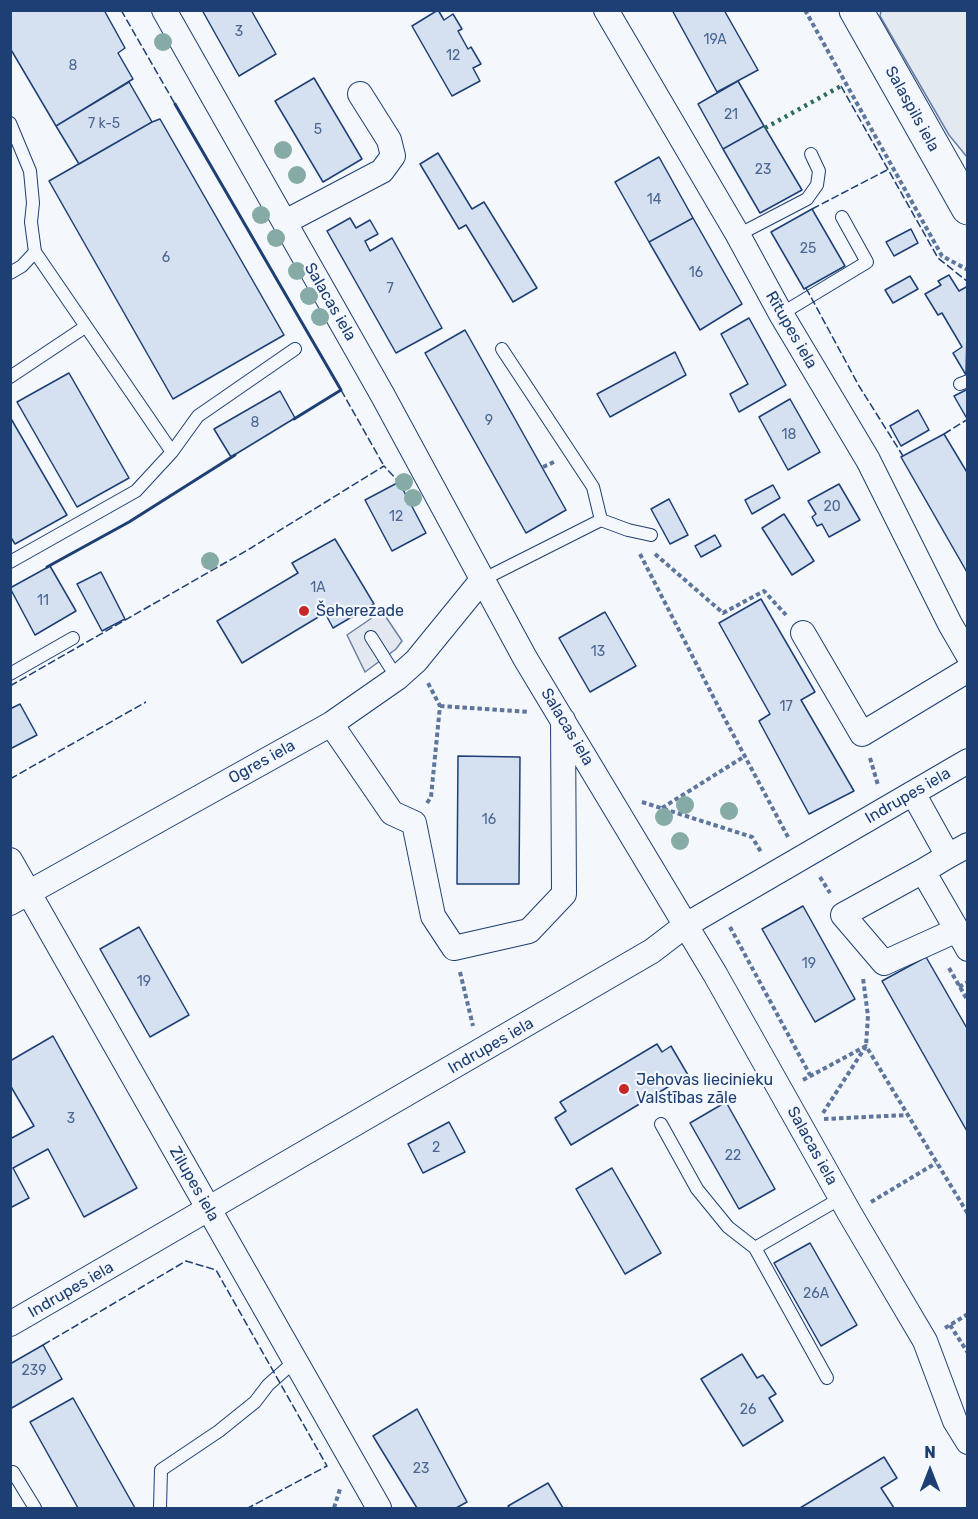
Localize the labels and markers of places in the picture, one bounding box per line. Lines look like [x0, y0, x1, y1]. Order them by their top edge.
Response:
place label: Šeherezade [316, 601, 404, 621]
marker: Šeherezade [297, 604, 311, 618]
place label: Jehovas liecinieku Valstības zāle [636, 1070, 773, 1108]
marker: Jehovas liecinieku Valstības zāle [617, 1082, 631, 1096]

